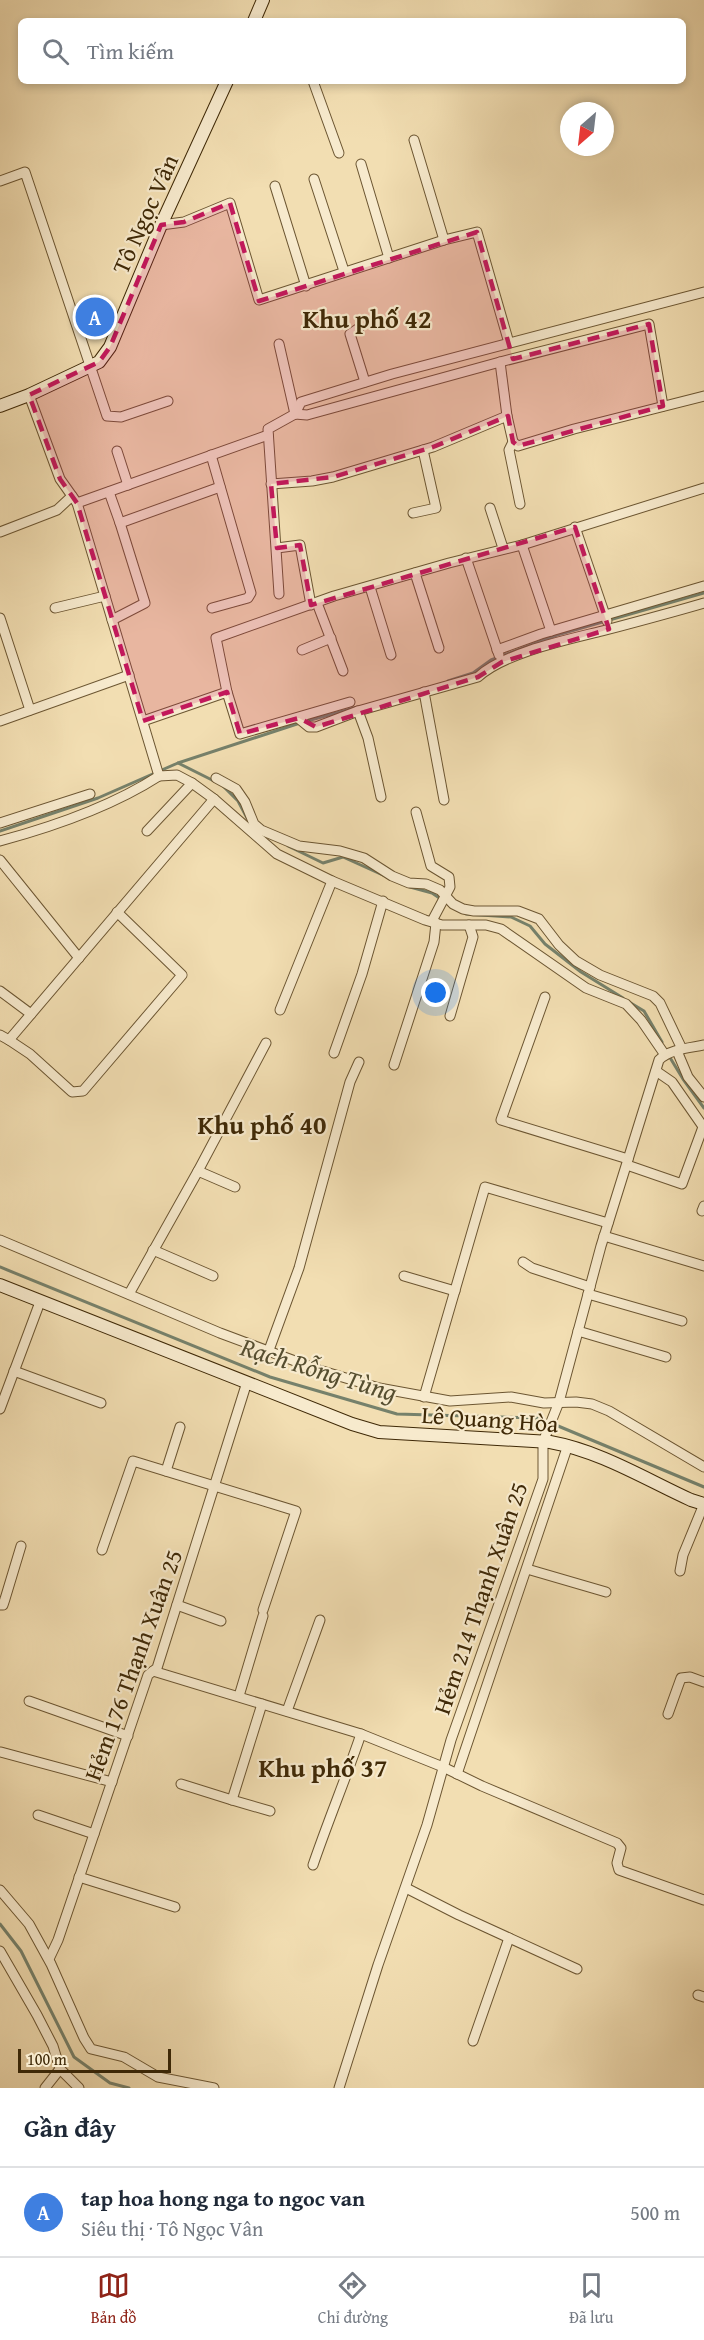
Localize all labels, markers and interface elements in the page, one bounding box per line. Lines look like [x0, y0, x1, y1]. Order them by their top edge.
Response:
search box [18, 18, 686, 84]
icon: search [39, 35, 72, 68]
text: Tìm kiếm [87, 35, 174, 67]
north arrow [560, 102, 614, 156]
street label: Tô Ngọc Vân [103, 148, 187, 279]
pin: A [76, 294, 115, 340]
district label: Khu phố 42 [302, 299, 432, 338]
your location [421, 978, 450, 1007]
district label: Khu phố 40 [197, 1105, 327, 1144]
water label: Rạch Rỗng Tùng [235, 1326, 402, 1411]
street label: Lê Quang Hòa [420, 1397, 560, 1441]
street label: Hẻm 214 Thạnh Xuân 25 [424, 1477, 536, 1719]
street label: Hẻm 176 Thạnh Xuân 25 [75, 1545, 191, 1785]
district label: Khu phố 37 [258, 1748, 388, 1787]
scale bar [18, 2046, 171, 2074]
text: 100 m [27, 2047, 67, 2071]
text: Gần đây [24, 2108, 116, 2147]
text: tap hoa hong nga to ngoc van [81, 2182, 365, 2214]
text: A [37, 2198, 50, 2227]
text: 500 m [630, 2198, 680, 2227]
text: Siêu thị · Tô Ngọc Vân [81, 2214, 263, 2243]
tab: Bản đồ [91, 2269, 136, 2329]
tab: Chỉ đường [318, 2269, 388, 2329]
tab: Đã lưu [569, 2269, 613, 2329]

